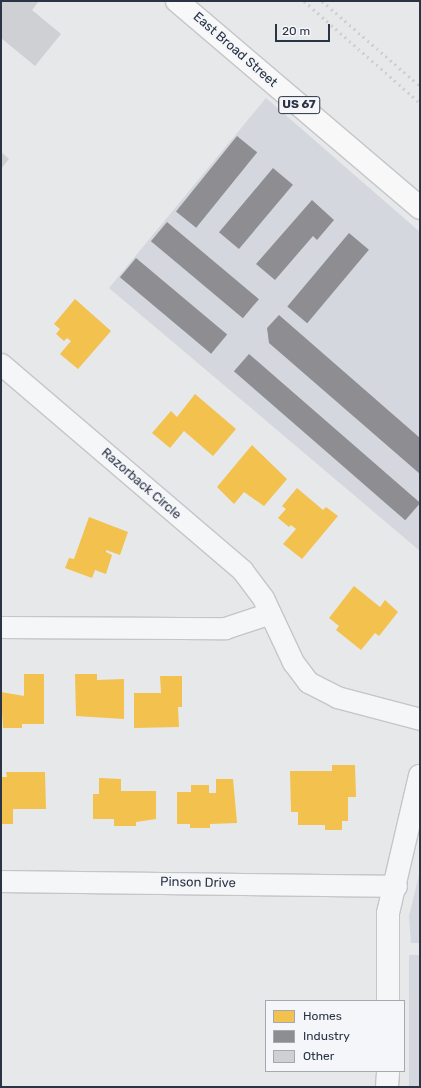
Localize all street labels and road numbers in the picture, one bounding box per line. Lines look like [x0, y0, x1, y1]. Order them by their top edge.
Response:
street label: East Broad Street [190, 9, 280, 91]
road number: US 67 [278, 95, 320, 115]
street label: Razorback Circle [98, 445, 184, 523]
street label: Pinson Drive [160, 875, 236, 891]

